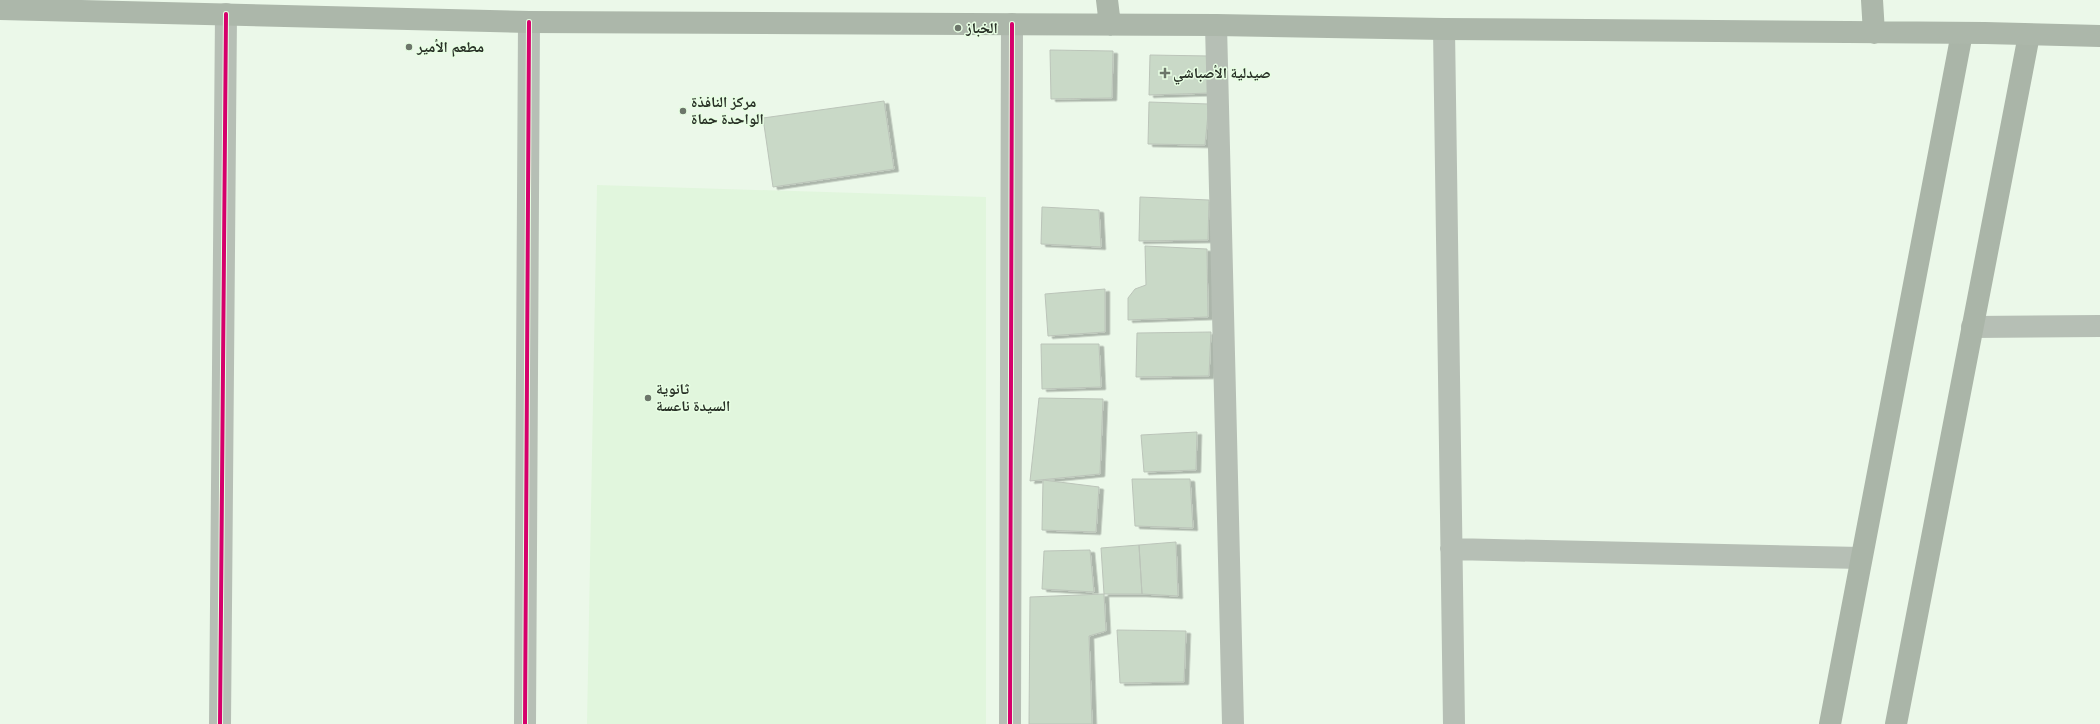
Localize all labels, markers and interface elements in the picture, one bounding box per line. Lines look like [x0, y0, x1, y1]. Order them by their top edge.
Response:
place label: الخباز [965, 19, 998, 37]
marker: الخباز [953, 23, 963, 33]
place label: مطعم الأمير [416, 38, 484, 57]
marker: مطعم الأمير [404, 42, 414, 52]
place label: صيدلية الأصباشي [1173, 64, 1271, 85]
marker: صيدلية الأصباشي [1160, 68, 1170, 78]
place label: مركز النافذة الواحدة حماة [691, 93, 764, 128]
marker: مركز النافذة الواحدة حماة [678, 106, 688, 116]
place label: ثانوية السيدة ناعسة [656, 380, 730, 415]
marker: ثانوية السيدة ناعسة [643, 393, 653, 403]

